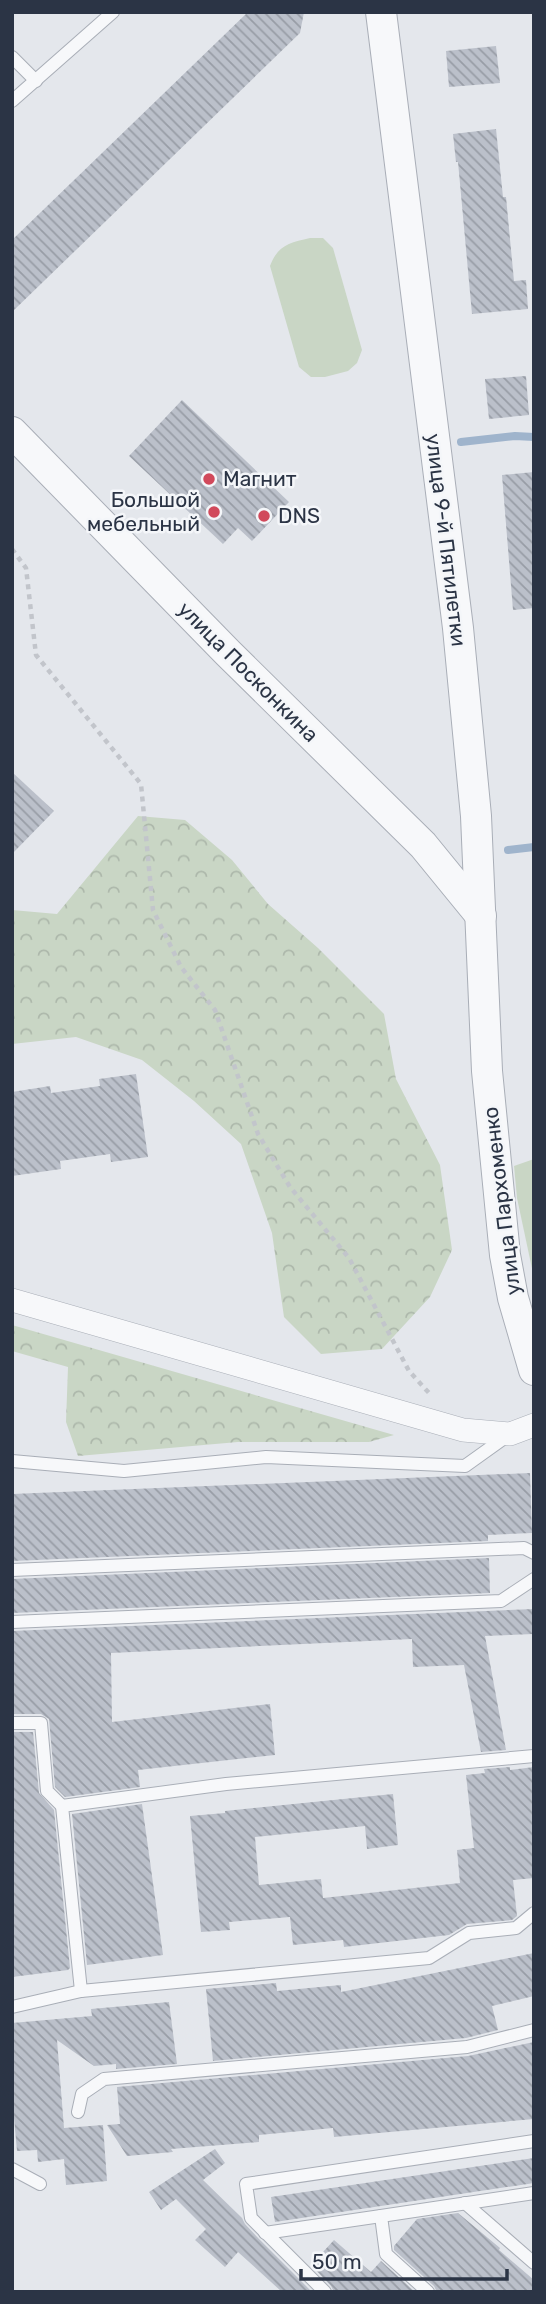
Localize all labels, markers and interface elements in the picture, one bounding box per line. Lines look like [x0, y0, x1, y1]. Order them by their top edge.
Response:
street label: улица 9-й Пятилетки [421, 432, 472, 648]
place label: Магнит [223, 466, 297, 491]
marker: Магнит [201, 471, 217, 487]
place label: Большой мебельный [87, 487, 200, 536]
place label: DNS [278, 503, 320, 528]
marker: Большой мебельный [206, 504, 222, 520]
marker: DNS [256, 508, 272, 524]
street label: улица Посконкина [173, 596, 324, 747]
street label: улица Пархоменко [478, 1105, 525, 1297]
scale bar [301, 2238, 508, 2282]
text: 50 m [312, 2249, 362, 2274]

